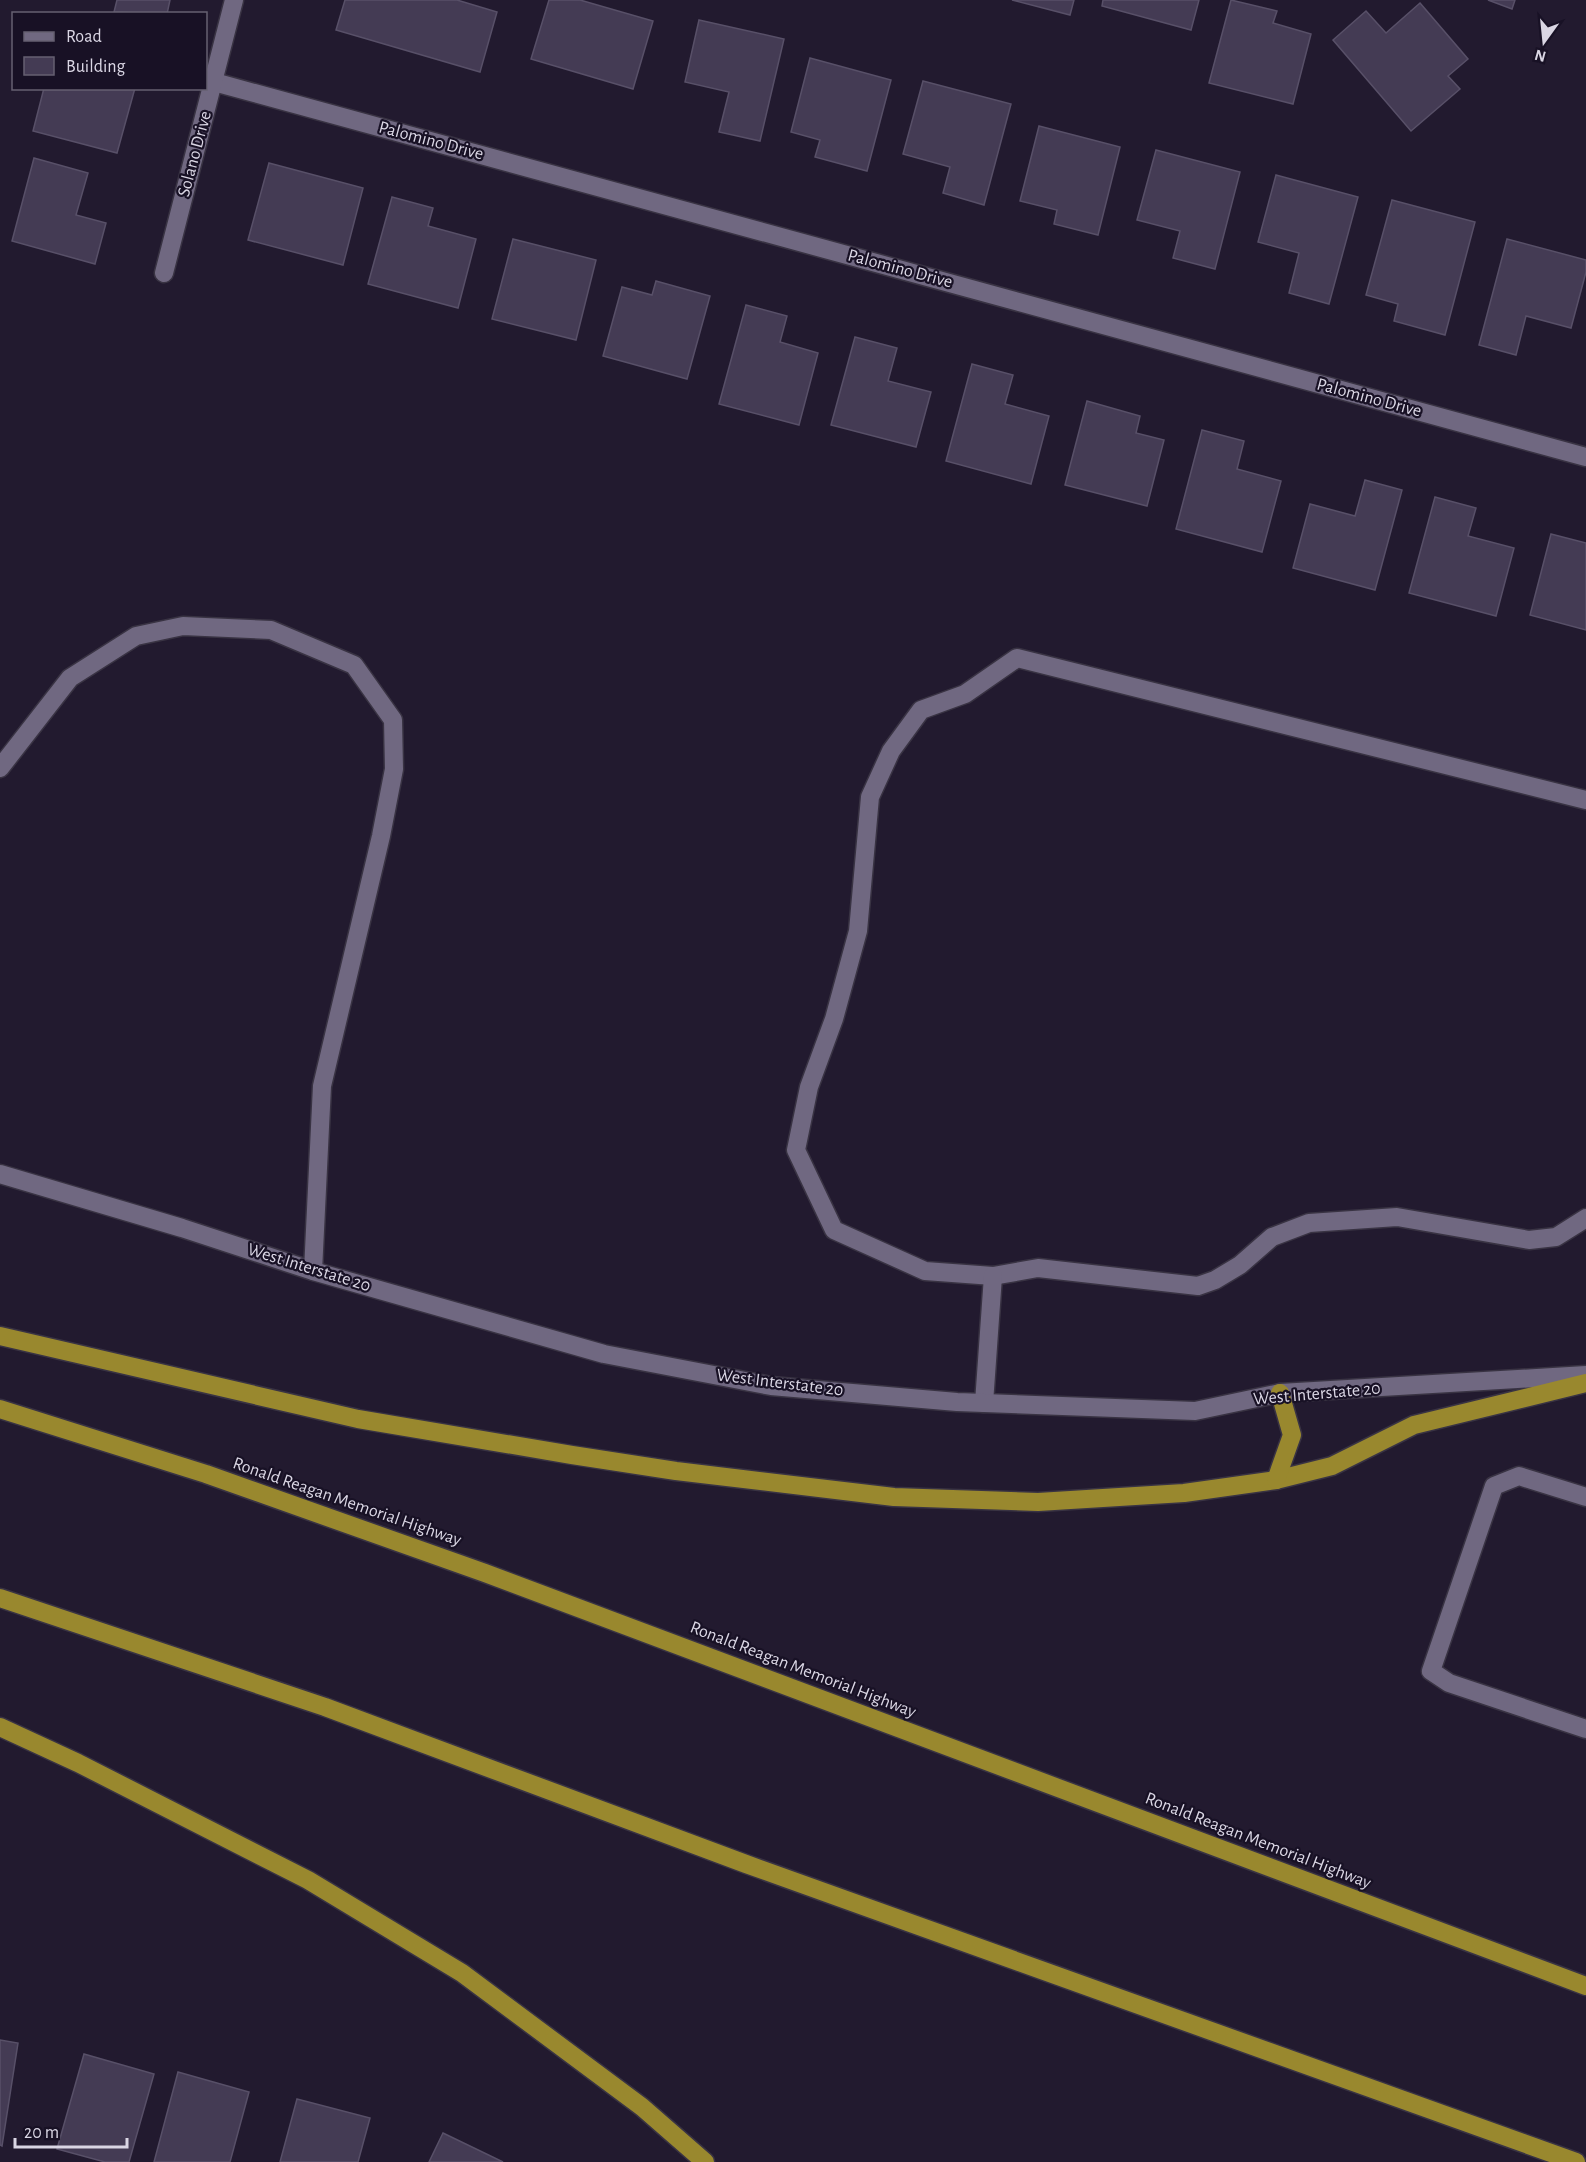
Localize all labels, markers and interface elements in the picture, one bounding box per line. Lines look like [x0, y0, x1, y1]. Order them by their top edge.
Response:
legend [12, 12, 207, 90]
north arrow [1514, 12, 1574, 72]
text: Road [66, 28, 102, 46]
text: N [1533, 46, 1548, 65]
text: Building [66, 58, 126, 76]
street label: Solano Drive [175, 109, 215, 199]
street label: Palomino Drive [377, 118, 485, 164]
street label: Palomino Drive [846, 246, 954, 292]
street label: Palomino Drive [1315, 375, 1423, 421]
street label: West Interstate 20 [245, 1241, 373, 1295]
street label: West Interstate 20 [716, 1366, 844, 1400]
street label: West Interstate 20 [1253, 1379, 1381, 1409]
street label: Ronald Reagan Memorial Highway [230, 1454, 464, 1550]
street label: Ronald Reagan Memorial Highway [688, 1619, 919, 1722]
street label: Ronald Reagan Memorial Highway [1143, 1790, 1374, 1893]
scale bar [15, 2111, 128, 2149]
text: 20 m [24, 2124, 59, 2142]

